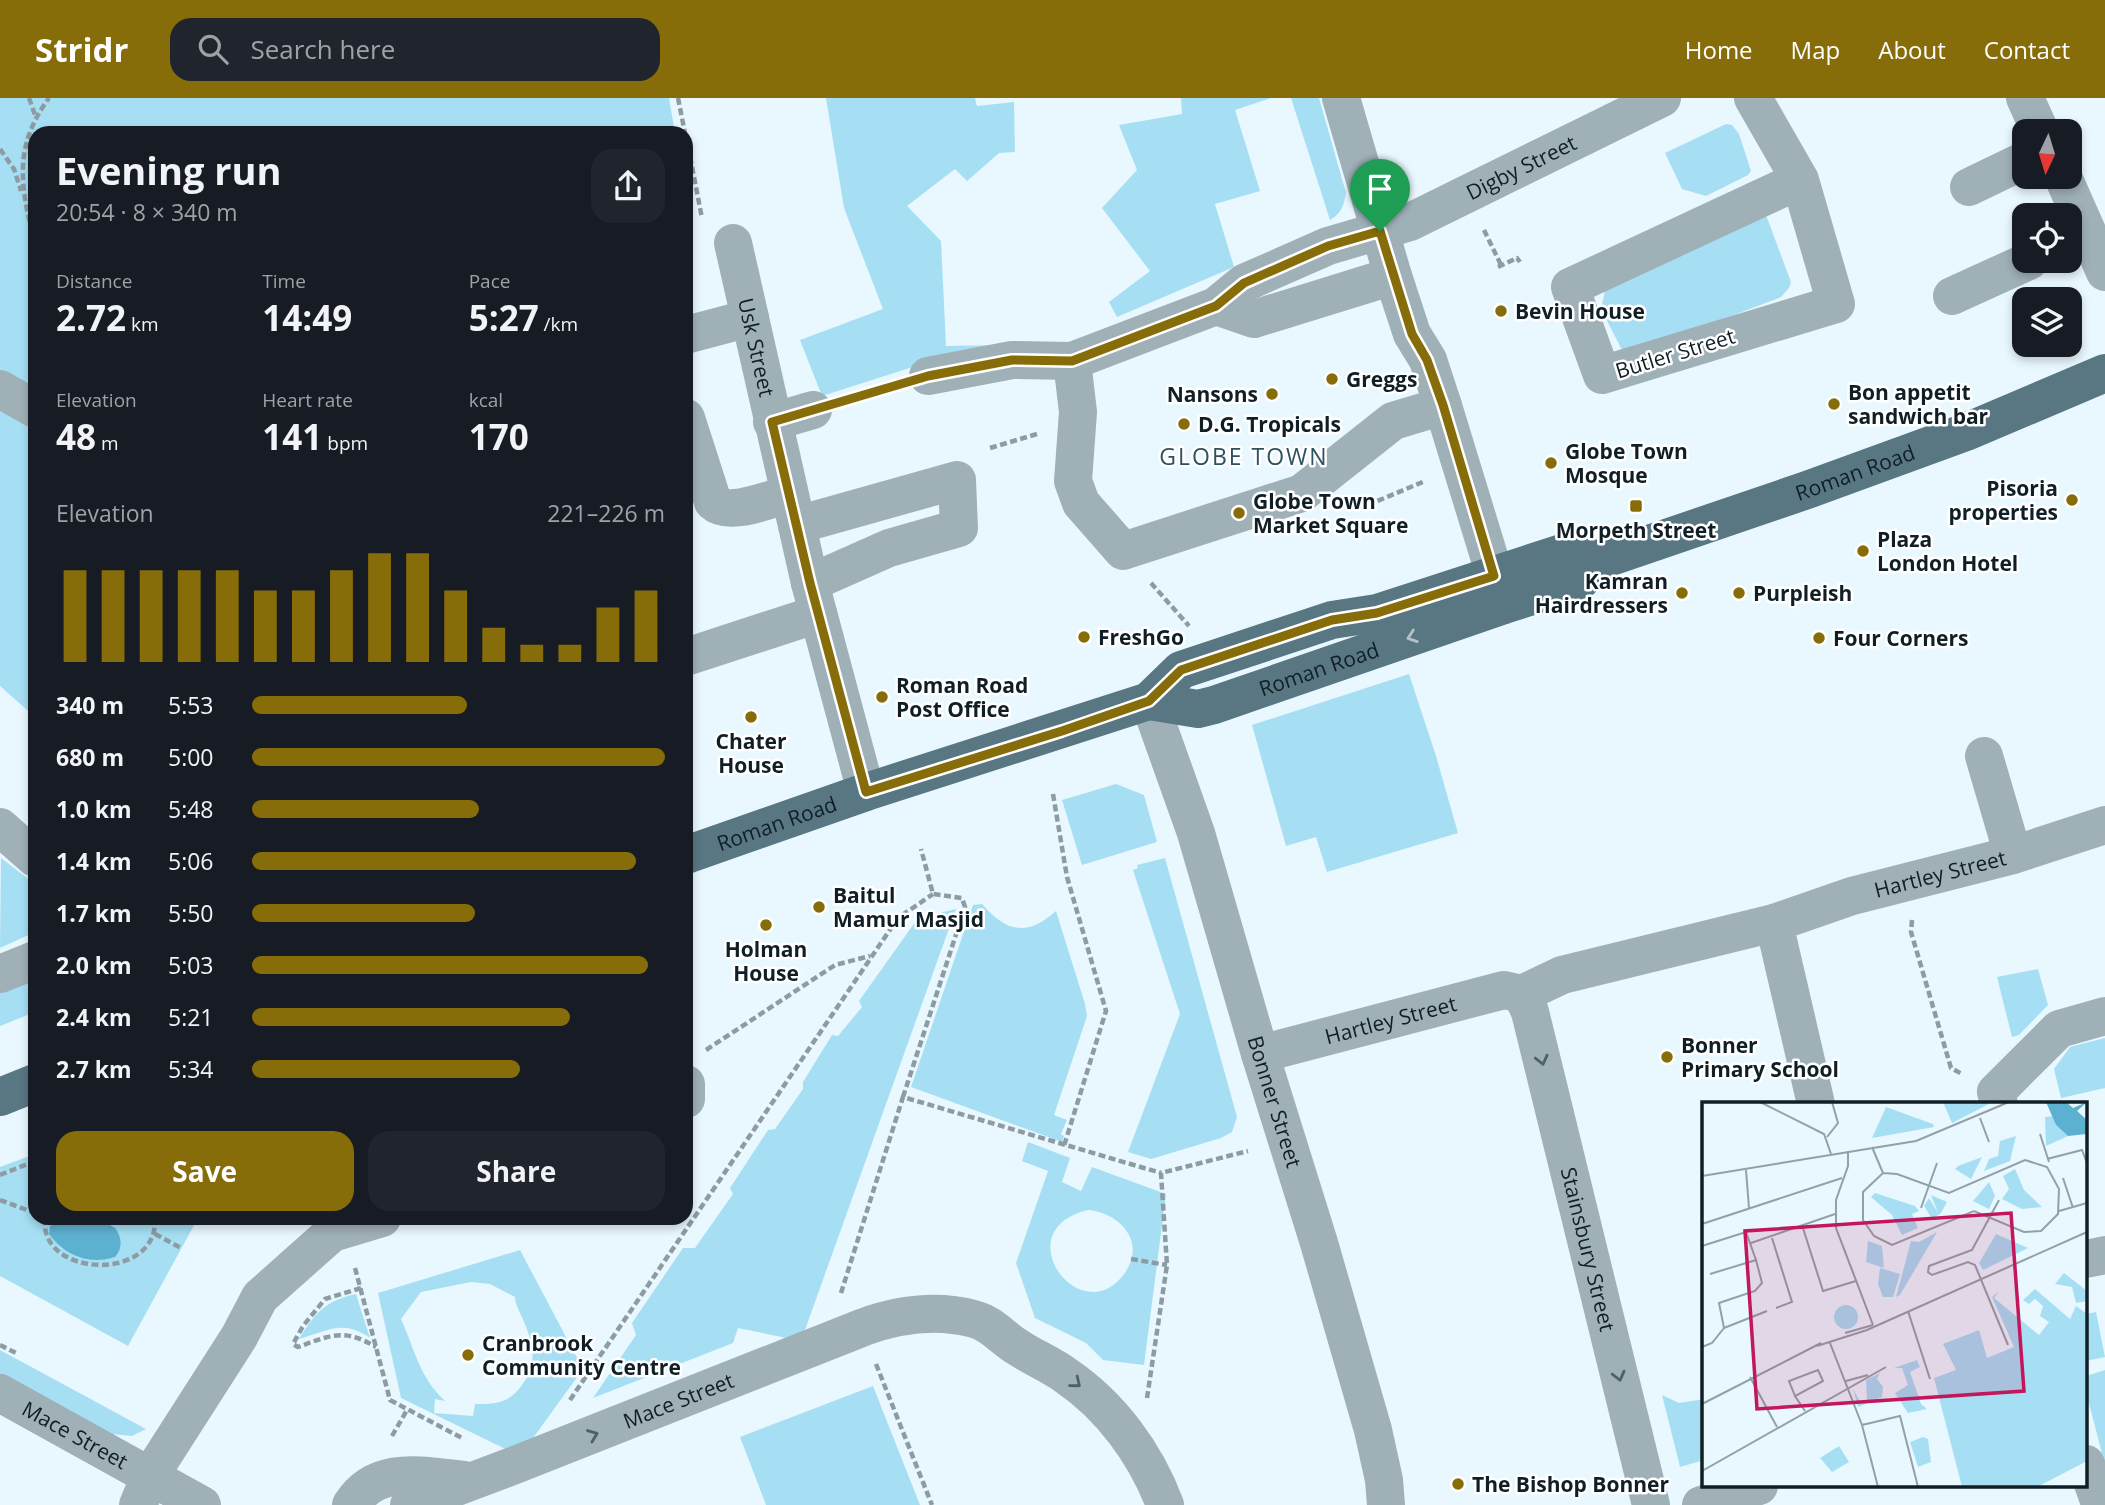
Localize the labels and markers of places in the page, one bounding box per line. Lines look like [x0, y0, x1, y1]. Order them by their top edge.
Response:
pin [1350, 159, 1410, 231]
place label: Bevin House [1515, 297, 1645, 325]
marker: Bevin House [1493, 303, 1509, 319]
place label: Greggs [1346, 365, 1417, 393]
marker: Greggs [1324, 371, 1340, 387]
place label: Bon appetit sandwich bar [1848, 378, 1989, 430]
place label: Nansons [1167, 380, 1258, 408]
marker: Nansons [1264, 386, 1280, 402]
marker: Bon appetit sandwich bar [1826, 396, 1842, 412]
place label: D.G. Tropicals [1198, 410, 1341, 438]
marker: D.G. Tropicals [1176, 416, 1192, 432]
place label: Globe Town Mosque [1565, 437, 1688, 489]
marker: Globe Town Mosque [1543, 455, 1559, 471]
place label: Pisoria properties [1949, 474, 2058, 526]
place label: Globe Town Market Square [1253, 487, 1408, 539]
marker: Pisoria properties [2064, 492, 2080, 508]
marker: Morpeth Street [1628, 498, 1644, 514]
marker: Globe Town Market Square [1231, 505, 1247, 521]
place label: Morpeth Street [1556, 516, 1716, 544]
place label: Plaza London Hotel [1877, 525, 2018, 577]
marker: Plaza London Hotel [1855, 543, 1871, 559]
place label: Kamran Hairdressers [1535, 567, 1668, 619]
place label: Purpleish [1753, 579, 1852, 607]
marker: Kamran Hairdressers [1674, 585, 1690, 601]
marker: Purpleish [1731, 585, 1747, 601]
place label: FreshGo [1098, 623, 1184, 651]
place label: Four Corners [1833, 624, 1968, 652]
marker: FreshGo [1076, 629, 1092, 645]
marker: Four Corners [1811, 630, 1827, 646]
place label: Roman Road Post Office [896, 671, 1028, 723]
marker: Roman Road Post Office [874, 689, 890, 705]
marker: Chater House [743, 709, 759, 725]
place label: Chater House [716, 727, 787, 779]
place label: Baitul Mamur Masjid [833, 881, 984, 933]
marker: Baitul Mamur Masjid [811, 899, 827, 915]
marker: Holman House [758, 917, 774, 933]
place label: Holman House [725, 935, 807, 987]
place label: Bonner Primary School [1681, 1031, 1839, 1083]
marker: Bonner Primary School [1659, 1049, 1675, 1065]
place label: Cranbrook Community Centre [482, 1329, 681, 1381]
marker: Cranbrook Community Centre [460, 1347, 476, 1363]
place label: The Bishop Bonner [1472, 1470, 1669, 1498]
marker: The Bishop Bonner [1450, 1476, 1466, 1492]

